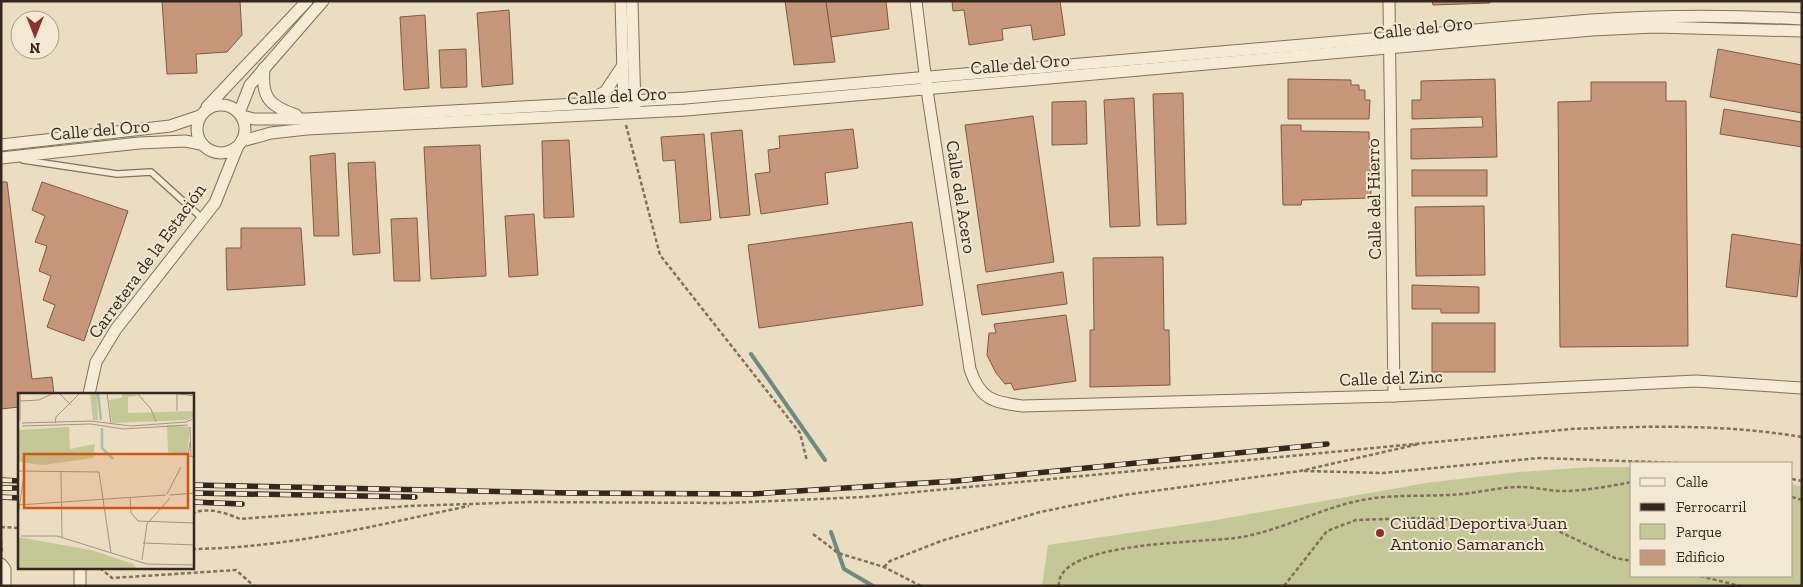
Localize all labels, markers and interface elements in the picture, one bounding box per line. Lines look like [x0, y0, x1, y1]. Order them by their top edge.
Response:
north arrow [10, 10, 60, 60]
street label: Calle del Oro [1372, 12, 1474, 44]
text: N [29, 39, 40, 56]
street label: Calle del Oro [969, 49, 1071, 79]
street label: Calle del Oro [567, 82, 667, 110]
street label: Calle del Oro [49, 115, 151, 145]
street label: Calle del Hierro [1362, 138, 1386, 260]
street label: Calle del Acero [941, 139, 981, 255]
street label: Carretera de la Estación [83, 179, 211, 343]
street label: Calle del Zinc [1339, 365, 1443, 391]
inset map [18, 393, 194, 570]
legend [1630, 462, 1793, 577]
text: Calle [1676, 473, 1708, 491]
text: Ferrocarril [1676, 498, 1746, 516]
place label: Ciudad Deportiva Juan Antonio Samaranch [1390, 512, 1568, 555]
text: Parque [1676, 523, 1722, 541]
marker: Ciudad Deportiva Juan Antonio Samaranch [1374, 527, 1386, 539]
text: Edificio [1676, 548, 1725, 566]

